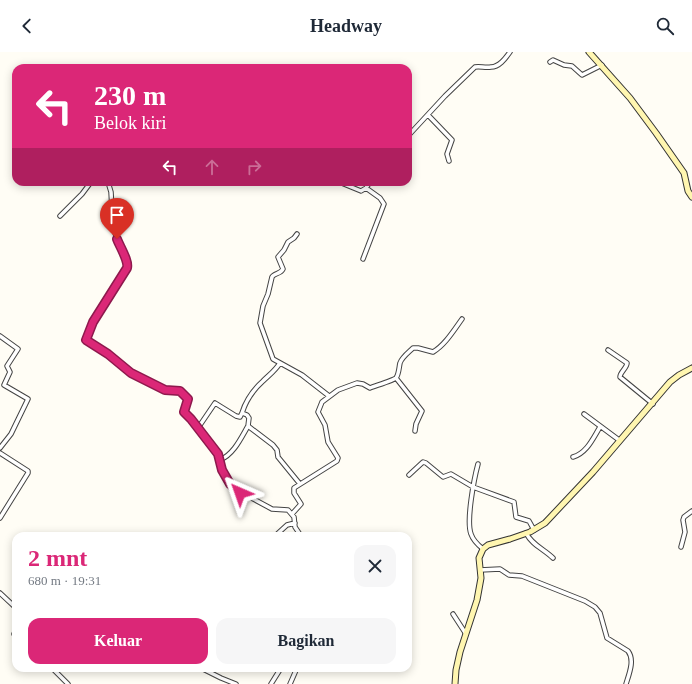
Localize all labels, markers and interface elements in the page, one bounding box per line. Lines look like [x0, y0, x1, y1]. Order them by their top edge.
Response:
icon: back [16, 15, 38, 37]
icon: search [654, 15, 676, 37]
text: Headway [310, 16, 382, 36]
icon: left [28, 80, 80, 132]
text: 230 m [94, 80, 166, 111]
text: Belok kiri [94, 113, 167, 133]
icon: left [159, 156, 181, 178]
icon: ahead [201, 156, 223, 178]
icon: right [243, 156, 265, 178]
pin [100, 198, 134, 239]
icon: arrive [106, 204, 128, 226]
position arrow [219, 472, 261, 514]
text: 2 mnt [28, 545, 87, 571]
button: close [354, 545, 396, 587]
text: 680 m · 19:31 [28, 573, 101, 588]
button: Keluar [28, 618, 208, 664]
button: Bagikan [216, 618, 396, 664]

